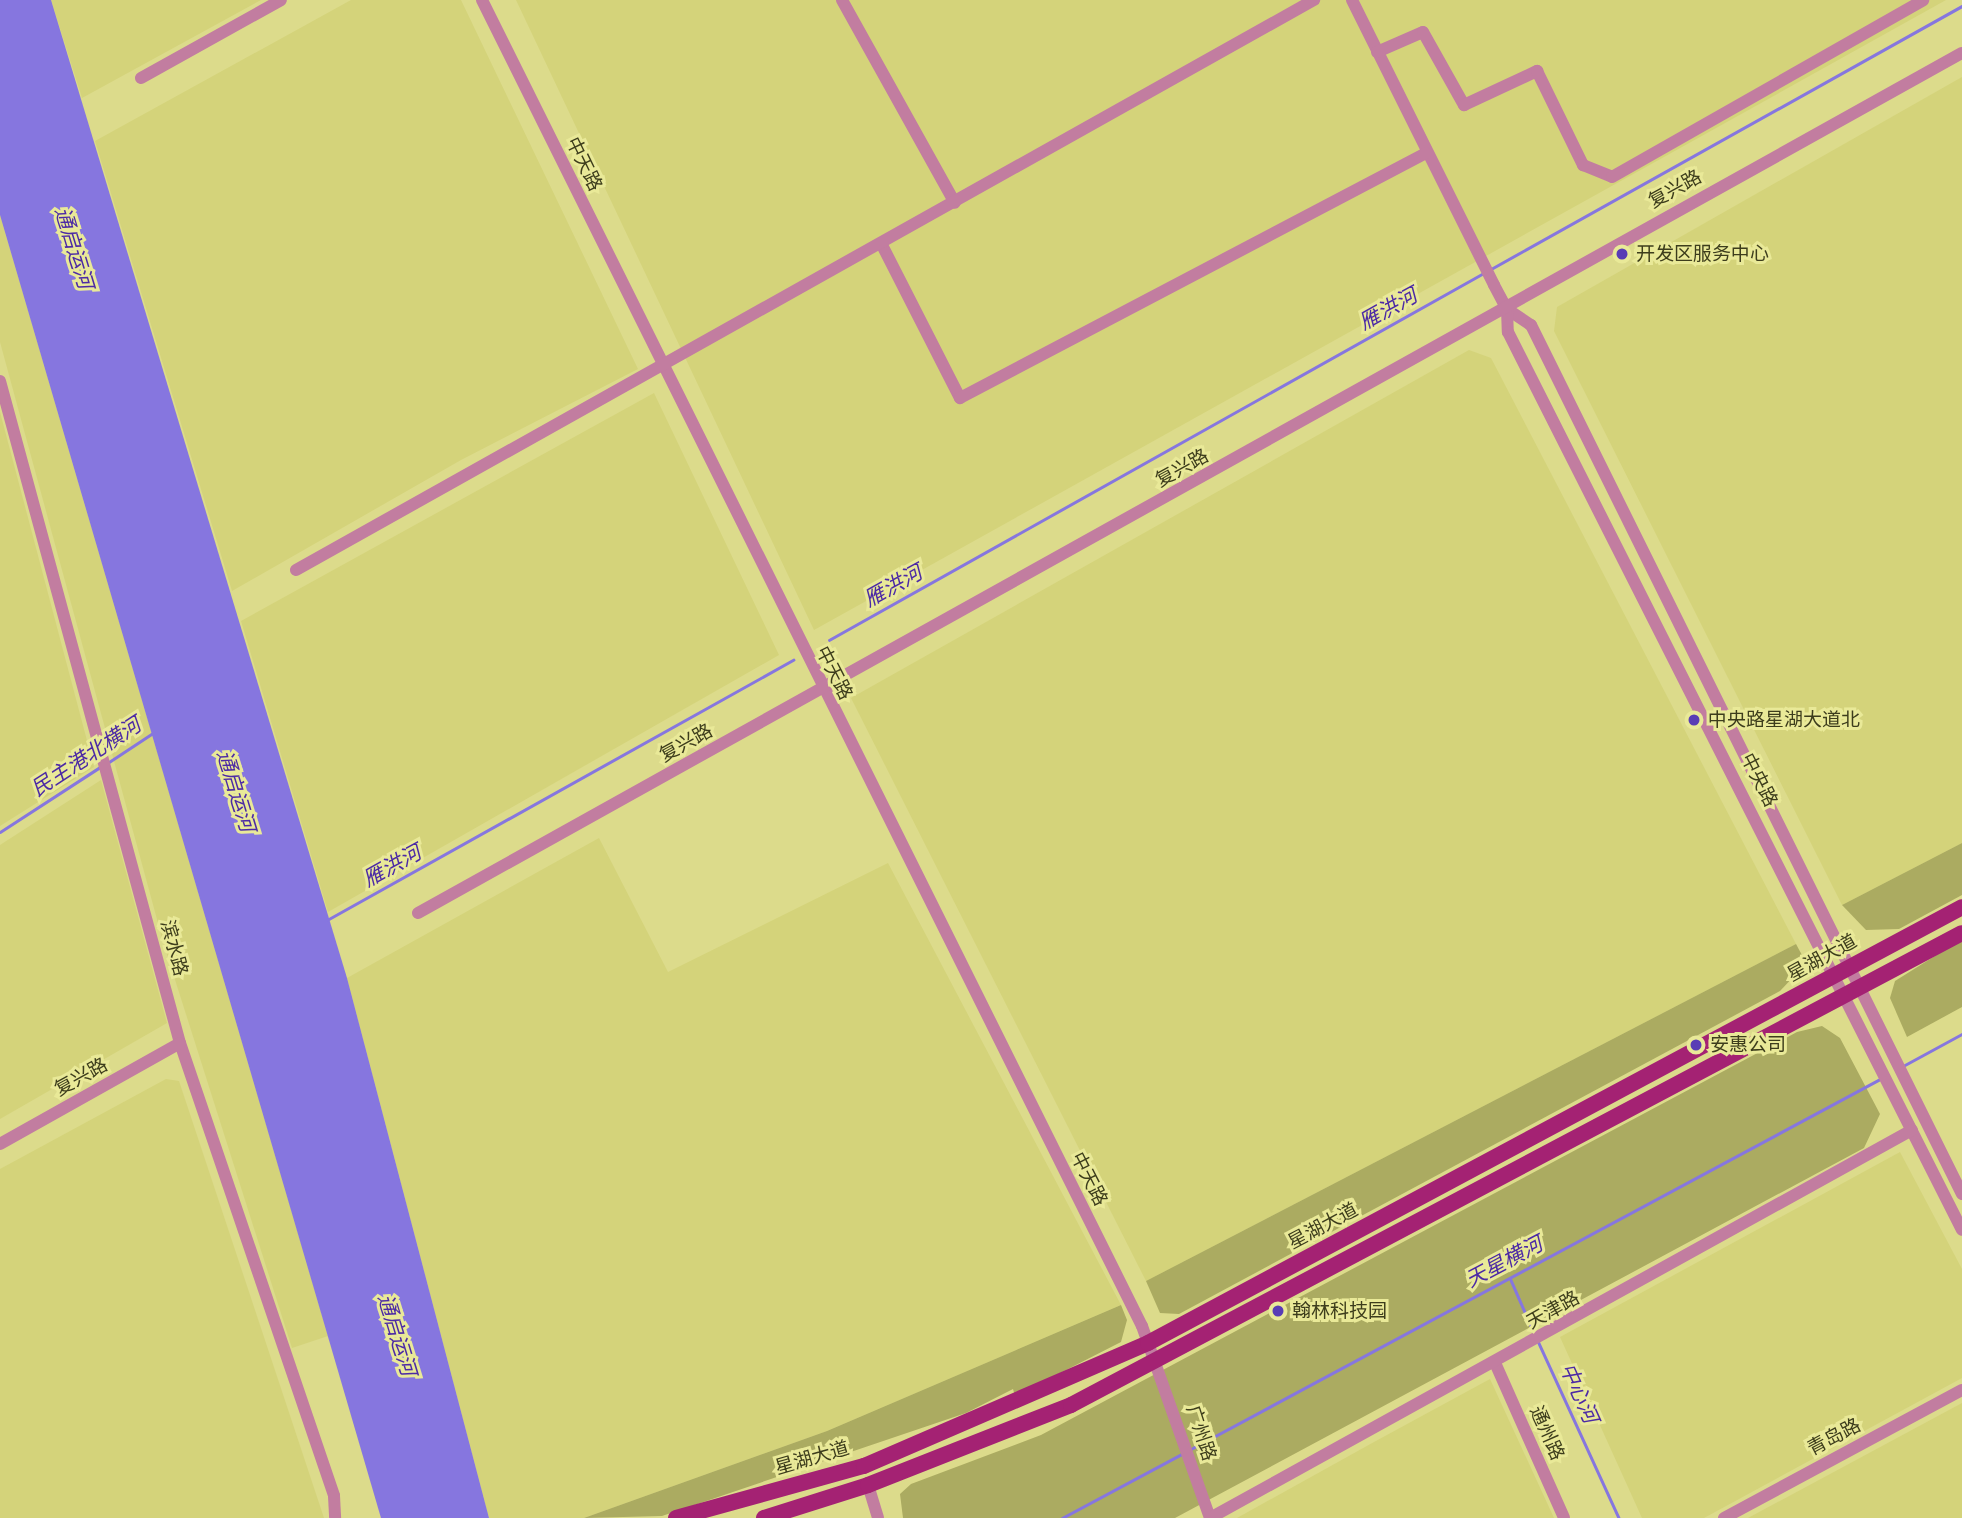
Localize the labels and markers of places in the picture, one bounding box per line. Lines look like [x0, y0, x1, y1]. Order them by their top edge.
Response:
place label: 开发区服务中心 [1636, 243, 1769, 265]
marker: 开发区服务中心 [1614, 246, 1630, 262]
place label: 中央路星湖大道北 [1708, 709, 1860, 731]
marker: 中央路星湖大道北 [1686, 712, 1702, 728]
place label: 安惠公司 [1710, 1034, 1786, 1056]
marker: 安惠公司 [1688, 1037, 1704, 1053]
place label: 翰林科技园 [1292, 1300, 1387, 1322]
marker: 翰林科技园 [1270, 1303, 1286, 1319]

